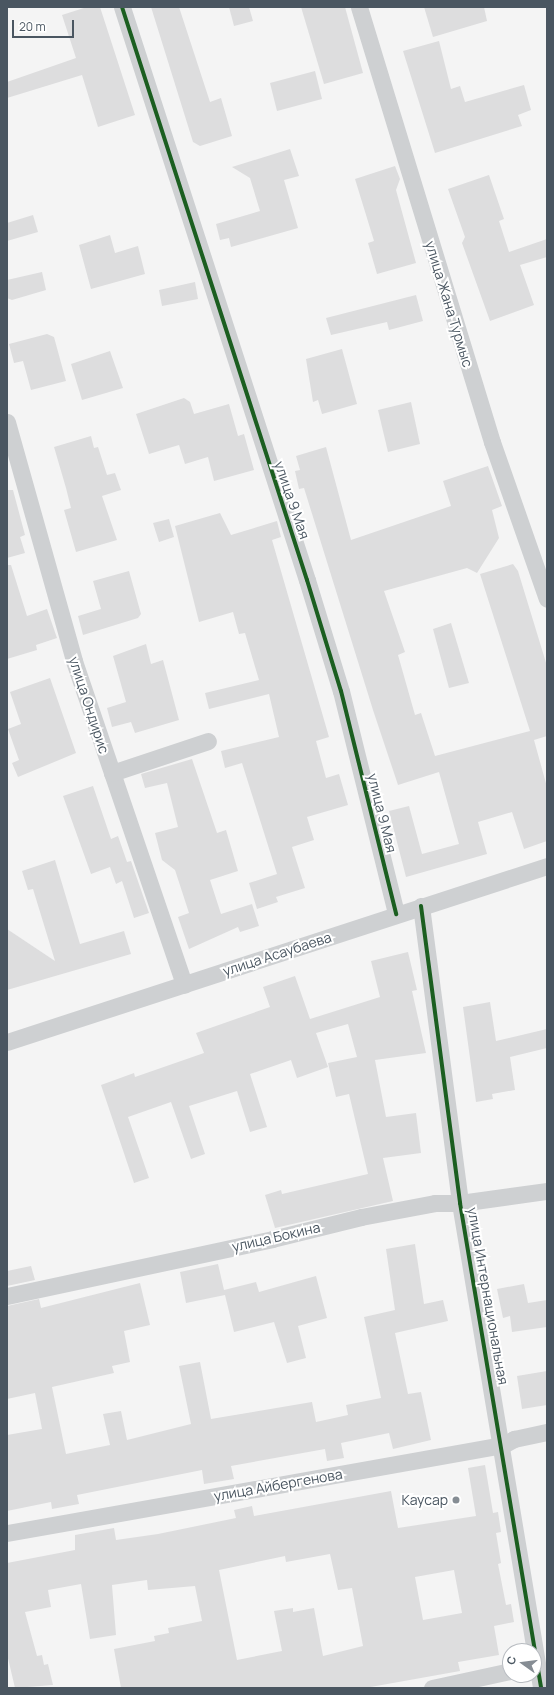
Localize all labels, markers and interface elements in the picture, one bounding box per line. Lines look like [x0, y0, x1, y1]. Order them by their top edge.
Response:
scale bar [14, 12, 76, 38]
text: 20 m [19, 18, 46, 35]
street label: улица Жана Турмыс [422, 239, 476, 369]
street label: улица 9 Мая [271, 459, 313, 541]
street label: улица Ондирис [65, 654, 113, 756]
street label: улица 9 Мая [364, 772, 400, 854]
street label: улица Асаубаева [221, 929, 333, 979]
street label: улица Интернациональная [464, 1206, 512, 1386]
street label: улица Бокина [230, 1219, 322, 1255]
street label: улица Айбергенова [212, 1465, 344, 1505]
place label: Каусар [401, 1492, 448, 1508]
marker: Каусар [451, 1495, 461, 1505]
north arrow [502, 1643, 542, 1683]
text: С [503, 1654, 519, 1666]

